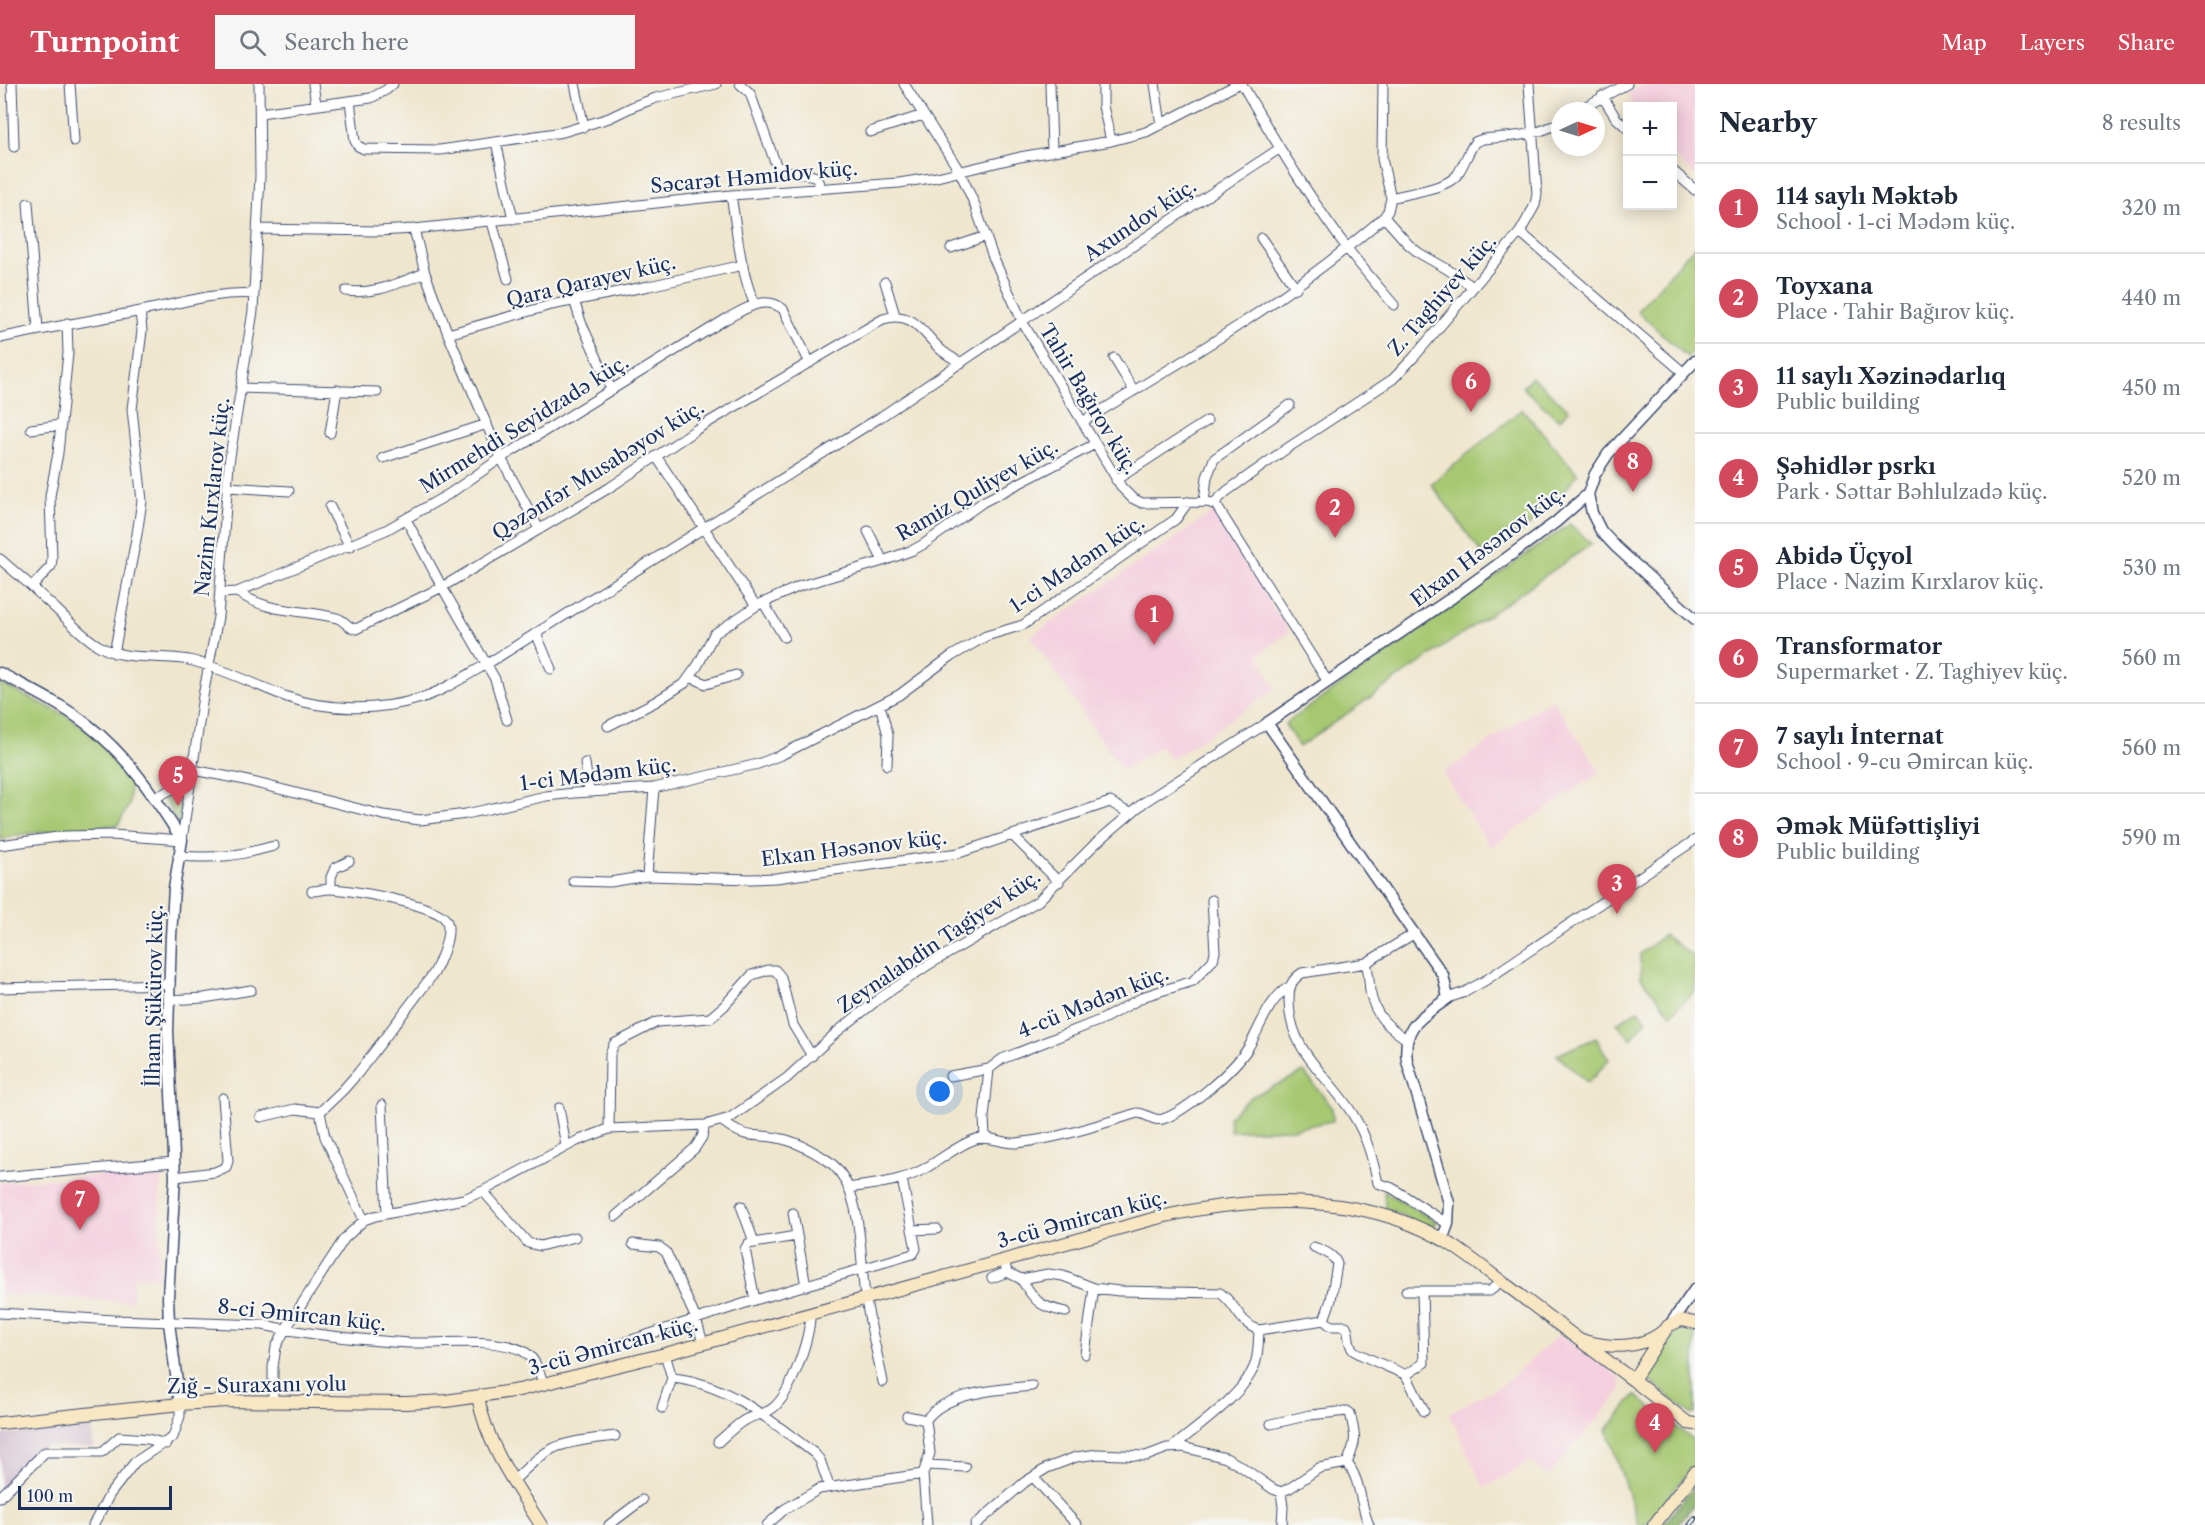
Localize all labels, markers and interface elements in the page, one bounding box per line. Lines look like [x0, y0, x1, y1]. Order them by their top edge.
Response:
search box [215, 15, 635, 69]
text: Turnpoint [30, 25, 179, 59]
icon: search [236, 26, 269, 59]
text: Search here [284, 29, 409, 56]
text: Map [1942, 30, 1987, 55]
text: Layers [2020, 30, 2085, 55]
text: Share [2118, 30, 2175, 55]
north arrow [1551, 102, 1605, 156]
map controls [1623, 102, 1677, 210]
button: + [1623, 102, 1677, 156]
text: Nearby [1719, 107, 1817, 139]
text: 8 results [2102, 111, 2181, 135]
street label: Səcarət Həmidov küç. [649, 156, 859, 198]
button: − [1623, 156, 1677, 210]
street label: Axundov küç. [1078, 174, 1201, 267]
text: 114 saylı Məktəb [1776, 183, 1958, 210]
text: 1 [1734, 196, 1743, 220]
text: 320 m [2122, 196, 2181, 220]
text: School · 1-ci Mədəm küç. [1776, 210, 2015, 234]
street label: Z. Taghiyev küç. [1383, 230, 1501, 360]
street label: Qara Qarayev küç. [504, 250, 678, 312]
text: Toyxana [1776, 273, 1873, 300]
text: 2 [1733, 286, 1744, 310]
text: 440 m [2121, 286, 2181, 310]
text: Place · Tahir Bağırov küç. [1776, 300, 2015, 324]
street label: Tahir Bağırov küç. [1035, 319, 1143, 479]
street label: Mirmehdi Seyidzadə küç. [415, 350, 633, 498]
pin: 6 [1452, 362, 1490, 412]
text: 11 saylı Xəzinədarlıq [1776, 363, 2006, 390]
text: 3 [1733, 376, 1744, 400]
text: 450 m [2122, 376, 2181, 400]
text: Public building [1776, 390, 1919, 414]
street label: Qəzənfər Musabəyov küç. [488, 395, 708, 545]
street label: Nazim Kırxlarov küç. [190, 396, 234, 598]
street label: Ramiz Quliyev küç. [892, 434, 1062, 546]
pin: 8 [1614, 442, 1652, 492]
text: Şəhidlər psrkı [1776, 453, 1936, 480]
text: 4 [1733, 466, 1744, 490]
text: 520 m [2122, 466, 2181, 490]
street label: Elxan Həsənov küç. [1406, 480, 1570, 612]
text: Park · Səttar Bəhlulzadə küç. [1776, 480, 2048, 504]
pin: 2 [1316, 488, 1354, 538]
street label: 1-ci Mədəm küç. [1005, 510, 1149, 618]
text: Abidə Üçyol [1776, 543, 1913, 570]
text: 5 [1733, 556, 1744, 580]
text: 530 m [2123, 556, 2181, 580]
text: Place · Nazim Kırxlarov küç. [1776, 570, 2044, 594]
pin: 1 [1134, 596, 1174, 645]
text: Transformator [1776, 633, 1942, 660]
text: 6 [1733, 646, 1744, 670]
text: 560 m [2122, 646, 2181, 670]
text: Supermarket · Z. Taghiyev küç. [1776, 660, 2068, 684]
text: 7 saylı İnternat [1776, 723, 1944, 750]
text: 7 [1733, 736, 1744, 760]
text: 560 m [2122, 736, 2181, 760]
text: School · 9-cu Əmircan küç. [1776, 750, 2033, 774]
street label: 1-ci Mədəm küç. [518, 752, 678, 796]
pin: 5 [158, 756, 198, 806]
text: Əmək Müfəttişliyi [1776, 813, 1980, 840]
street label: Elxan Həsənov küç. [760, 825, 948, 871]
text: 8 [1732, 826, 1745, 850]
text: 590 m [2122, 826, 2181, 850]
text: Public building [1776, 840, 1919, 864]
street label: Zeynalabdin Tagiyev küç. [833, 864, 1045, 1018]
pin: 3 [1598, 864, 1636, 914]
street label: İlham Şükürov küç. [139, 904, 168, 1088]
street label: 4-cü Mədən küç. [1014, 961, 1172, 1043]
your location [925, 1077, 954, 1106]
pin: 7 [60, 1180, 100, 1230]
street label: 3-cü Əmircan küç. [995, 1185, 1169, 1253]
street label: 8-ci Əmircan küç. [216, 1294, 388, 1336]
street label: 3-cü Əmircan küç. [526, 1312, 700, 1380]
street label: Zığ - Suraxanı yolu [167, 1371, 347, 1399]
pin: 4 [1636, 1404, 1674, 1453]
scale bar [18, 1483, 172, 1510]
text: 100 m [27, 1486, 73, 1506]

